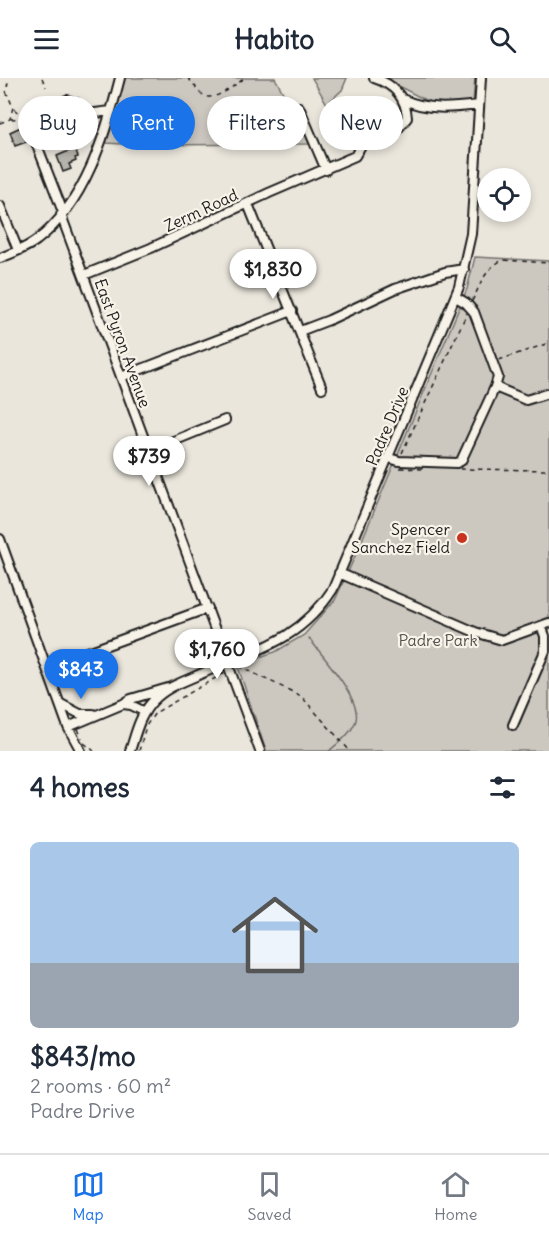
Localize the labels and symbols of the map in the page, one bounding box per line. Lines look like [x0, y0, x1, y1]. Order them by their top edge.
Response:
street label: Zerm Road [161, 184, 241, 236]
pin: $1,830 [224, 249, 322, 300]
street label: East Pyron Avenue [90, 276, 156, 410]
street label: Padre Drive [361, 383, 413, 469]
pin: $739 [113, 436, 185, 487]
place label: Spencer Sanchez Field [351, 519, 450, 557]
marker: Spencer Sanchez Field [455, 531, 469, 545]
pin: $1,760 [168, 629, 266, 680]
park label: Padre Park [398, 630, 478, 650]
pin: $843 [45, 649, 117, 700]

